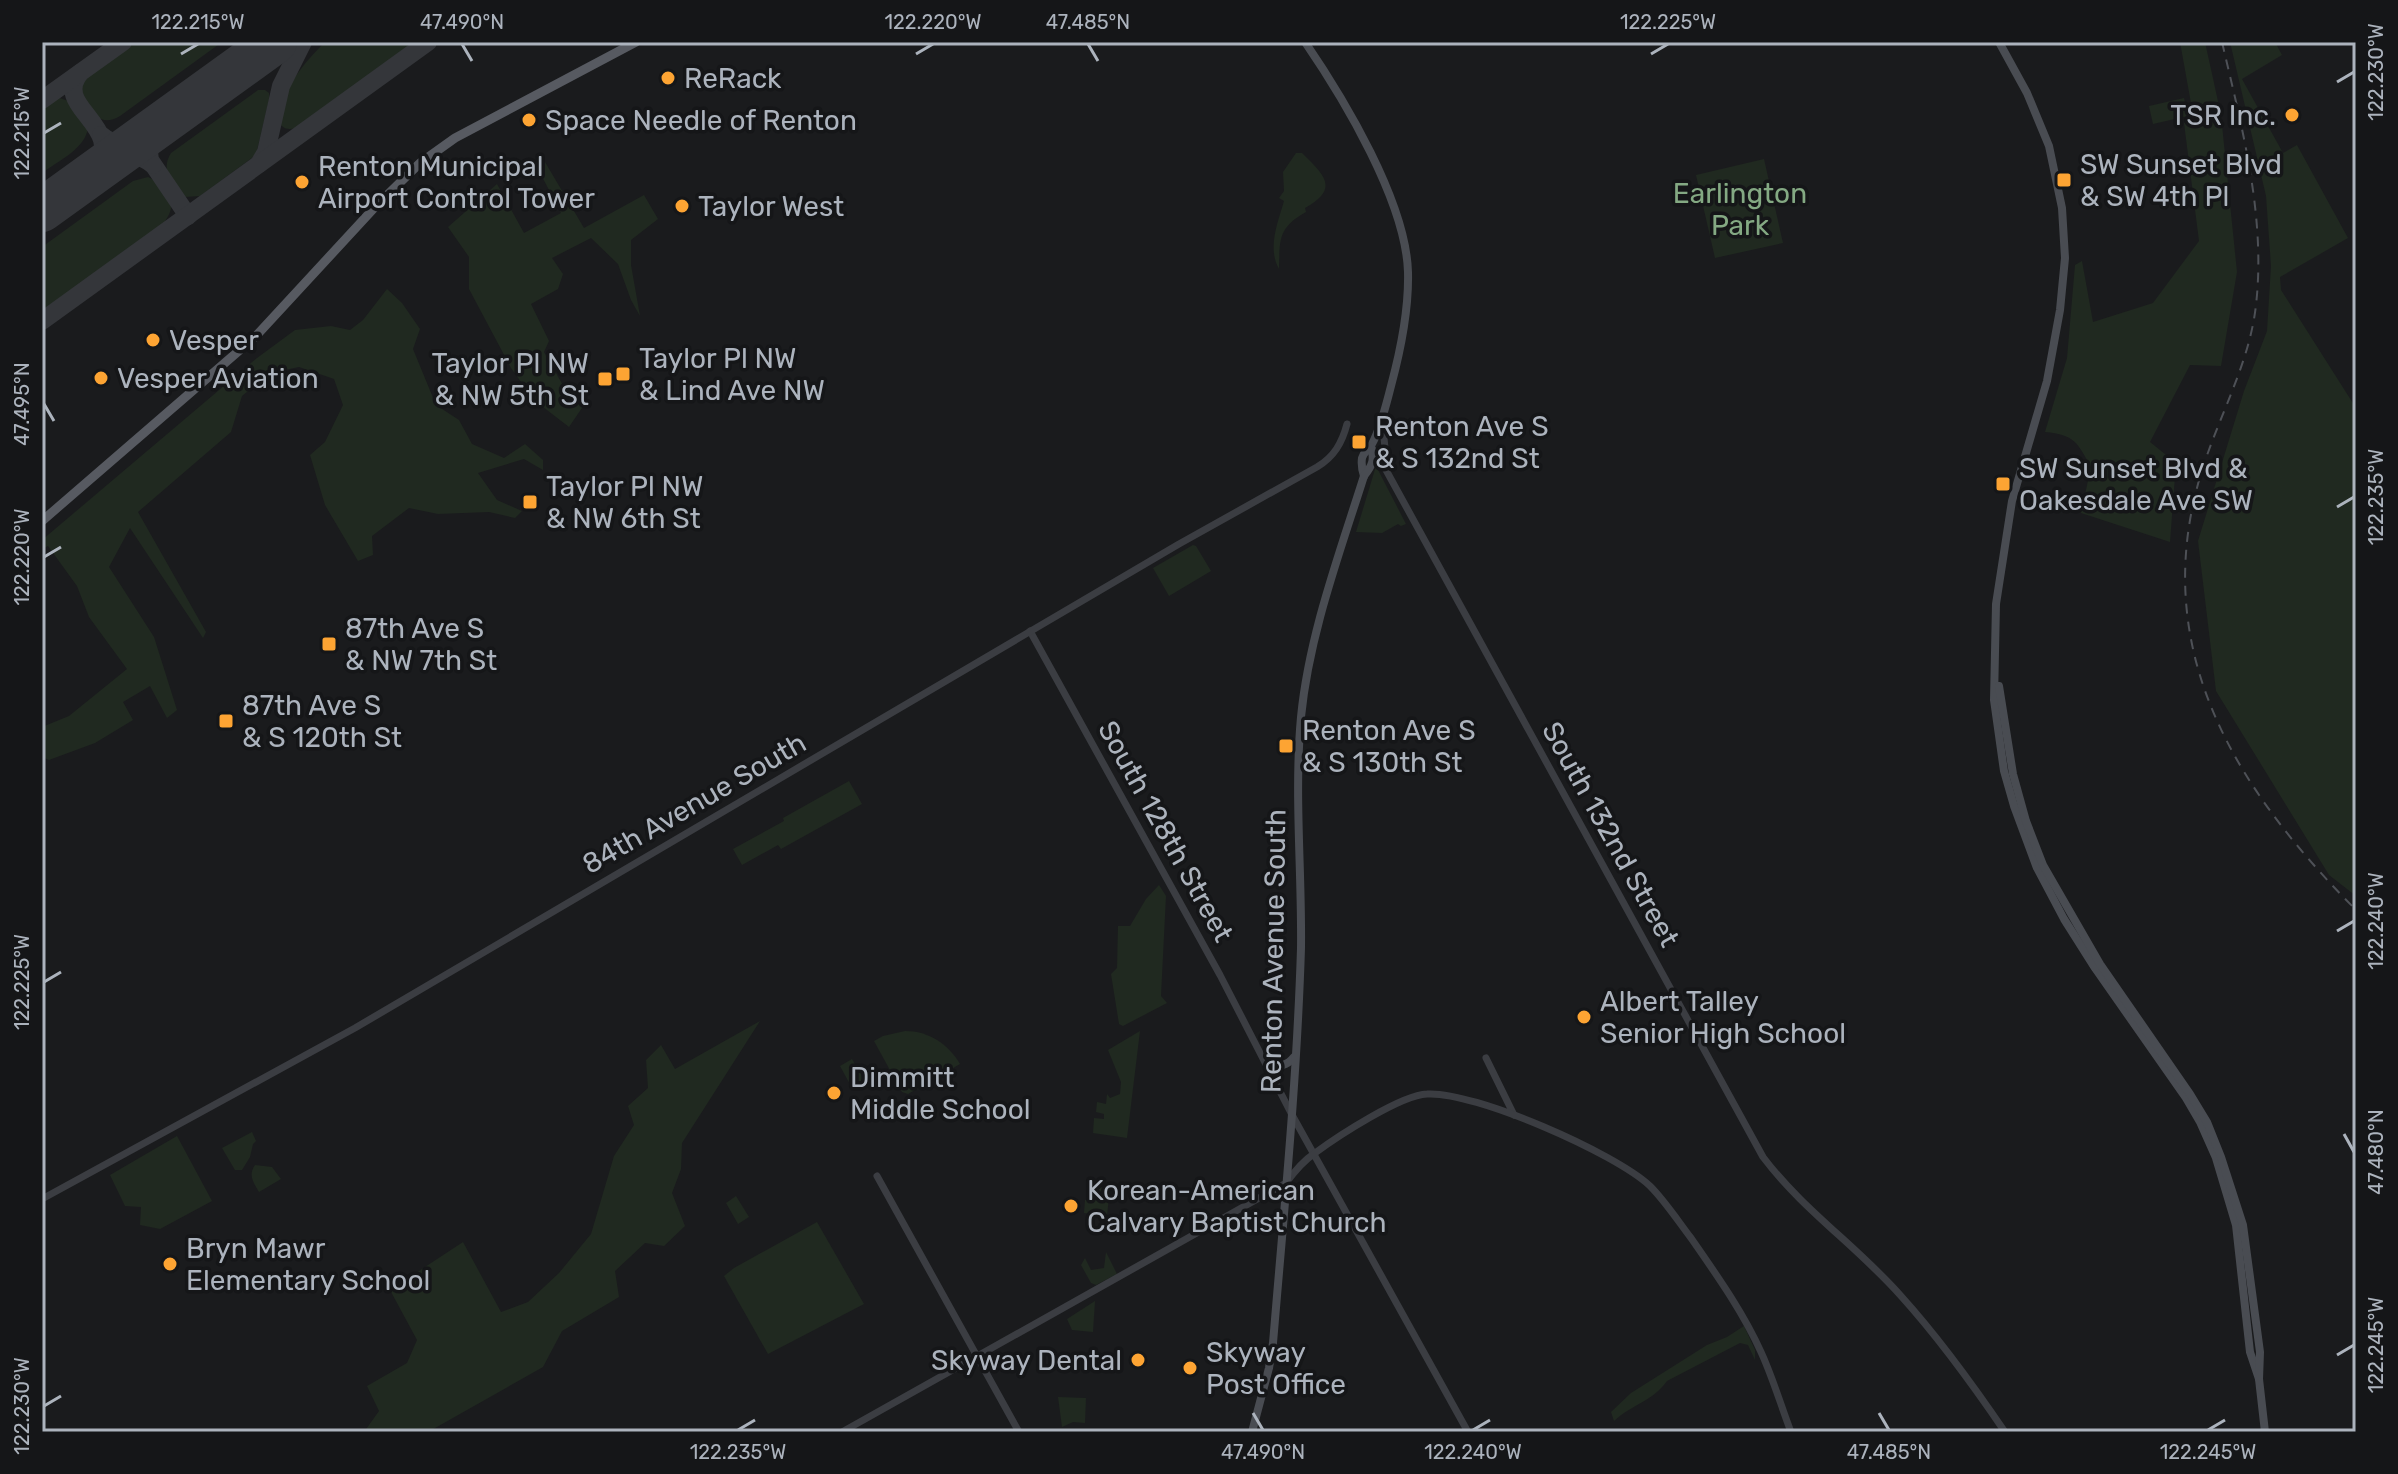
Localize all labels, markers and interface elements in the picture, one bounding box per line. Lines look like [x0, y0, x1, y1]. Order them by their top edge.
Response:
text: 122.215°W [151, 10, 245, 34]
text: 47.490°N [420, 10, 504, 34]
text: 122.220°W [884, 10, 982, 34]
text: 47.485°N [1046, 10, 1130, 34]
text: 122.225°W [1620, 10, 1716, 34]
text: 122.230°W [2364, 23, 2388, 121]
place label: ReRack [684, 62, 782, 95]
marker: ReRack [659, 69, 677, 87]
text: 122.215°W [10, 86, 34, 180]
place label: TSR Inc. [2170, 99, 2276, 132]
place label: Space Needle of Renton [545, 104, 857, 137]
marker: TSR Inc. [2283, 106, 2301, 124]
marker: Space Needle of Renton [520, 111, 538, 129]
place label: SW Sunset Blvd & SW 4th Pl [2080, 148, 2282, 213]
place label: Renton Municipal Airport Control Tower [318, 150, 595, 215]
marker: SW Sunset Blvd & SW 4th Pl [2055, 171, 2073, 189]
marker: Renton Municipal Airport Control Tower [293, 173, 311, 191]
park label: Earlington Park [1673, 177, 1807, 242]
place label: Taylor West [698, 190, 844, 223]
marker: Taylor West [673, 197, 691, 215]
place label: Vesper [169, 324, 259, 357]
marker: Vesper [144, 331, 162, 349]
place label: Taylor Pl NW & Lind Ave NW [639, 342, 825, 407]
place label: Taylor Pl NW & NW 5th St [432, 347, 589, 412]
text: 47.495°N [10, 362, 34, 446]
place label: Vesper Aviation [117, 362, 319, 395]
marker: Taylor Pl NW & Lind Ave NW [614, 365, 632, 383]
marker: Vesper Aviation [92, 369, 110, 387]
marker: Taylor Pl NW & NW 5th St [596, 370, 614, 388]
place label: Renton Ave S & S 132nd St [1375, 410, 1549, 475]
marker: Renton Ave S & S 132nd St [1350, 433, 1368, 451]
text: 122.235°W [2364, 449, 2388, 545]
place label: SW Sunset Blvd & Oakesdale Ave SW [2019, 452, 2253, 517]
place label: Taylor Pl NW & NW 6th St [546, 470, 704, 535]
marker: SW Sunset Blvd & Oakesdale Ave SW [1994, 475, 2012, 493]
marker: Taylor Pl NW & NW 6th St [521, 493, 539, 511]
text: 122.220°W [10, 508, 34, 606]
place label: 87th Ave S & NW 7th St [345, 612, 497, 677]
marker: 87th Ave S & NW 7th St [320, 635, 338, 653]
place label: 87th Ave S & S 120th St [242, 689, 402, 754]
marker: 87th Ave S & S 120th St [217, 712, 235, 730]
place label: Renton Ave S & S 130th St [1302, 714, 1476, 779]
street label: South 128th Street [1091, 715, 1240, 947]
street label: South 132nd Street [1535, 716, 1686, 952]
street label: 84th Avenue South [577, 726, 812, 881]
marker: Renton Ave S & S 130th St [1277, 737, 1295, 755]
street label: Renton Avenue South [1255, 809, 1292, 1093]
text: 122.240°W [2364, 872, 2388, 970]
text: 122.225°W [10, 934, 34, 1030]
place label: Albert Talley Senior High School [1600, 985, 1846, 1050]
marker: Albert Talley Senior High School [1575, 1008, 1593, 1026]
place label: Dimmitt Middle School [850, 1061, 1031, 1126]
marker: Dimmitt Middle School [825, 1084, 843, 1102]
text: 47.480°N [2364, 1109, 2388, 1195]
place label: Korean-American Calvary Baptist Church [1087, 1174, 1386, 1239]
marker: Korean-American Calvary Baptist Church [1062, 1197, 1080, 1215]
place label: Bryn Mawr Elementary School [186, 1232, 430, 1297]
marker: Bryn Mawr Elementary School [161, 1255, 179, 1273]
text: 122.245°W [2364, 1297, 2388, 1393]
place label: Skyway Post Office [1206, 1336, 1346, 1401]
place label: Skyway Dental [931, 1344, 1122, 1377]
marker: Skyway Dental [1129, 1351, 1147, 1369]
text: 122.230°W [10, 1357, 34, 1455]
marker: Skyway Post Office [1181, 1359, 1199, 1377]
text: 122.235°W [690, 1440, 786, 1464]
text: 47.490°N [1221, 1440, 1305, 1464]
text: 122.240°W [1424, 1440, 1522, 1464]
text: 47.485°N [1847, 1440, 1931, 1464]
text: 122.245°W [2160, 1440, 2256, 1464]

